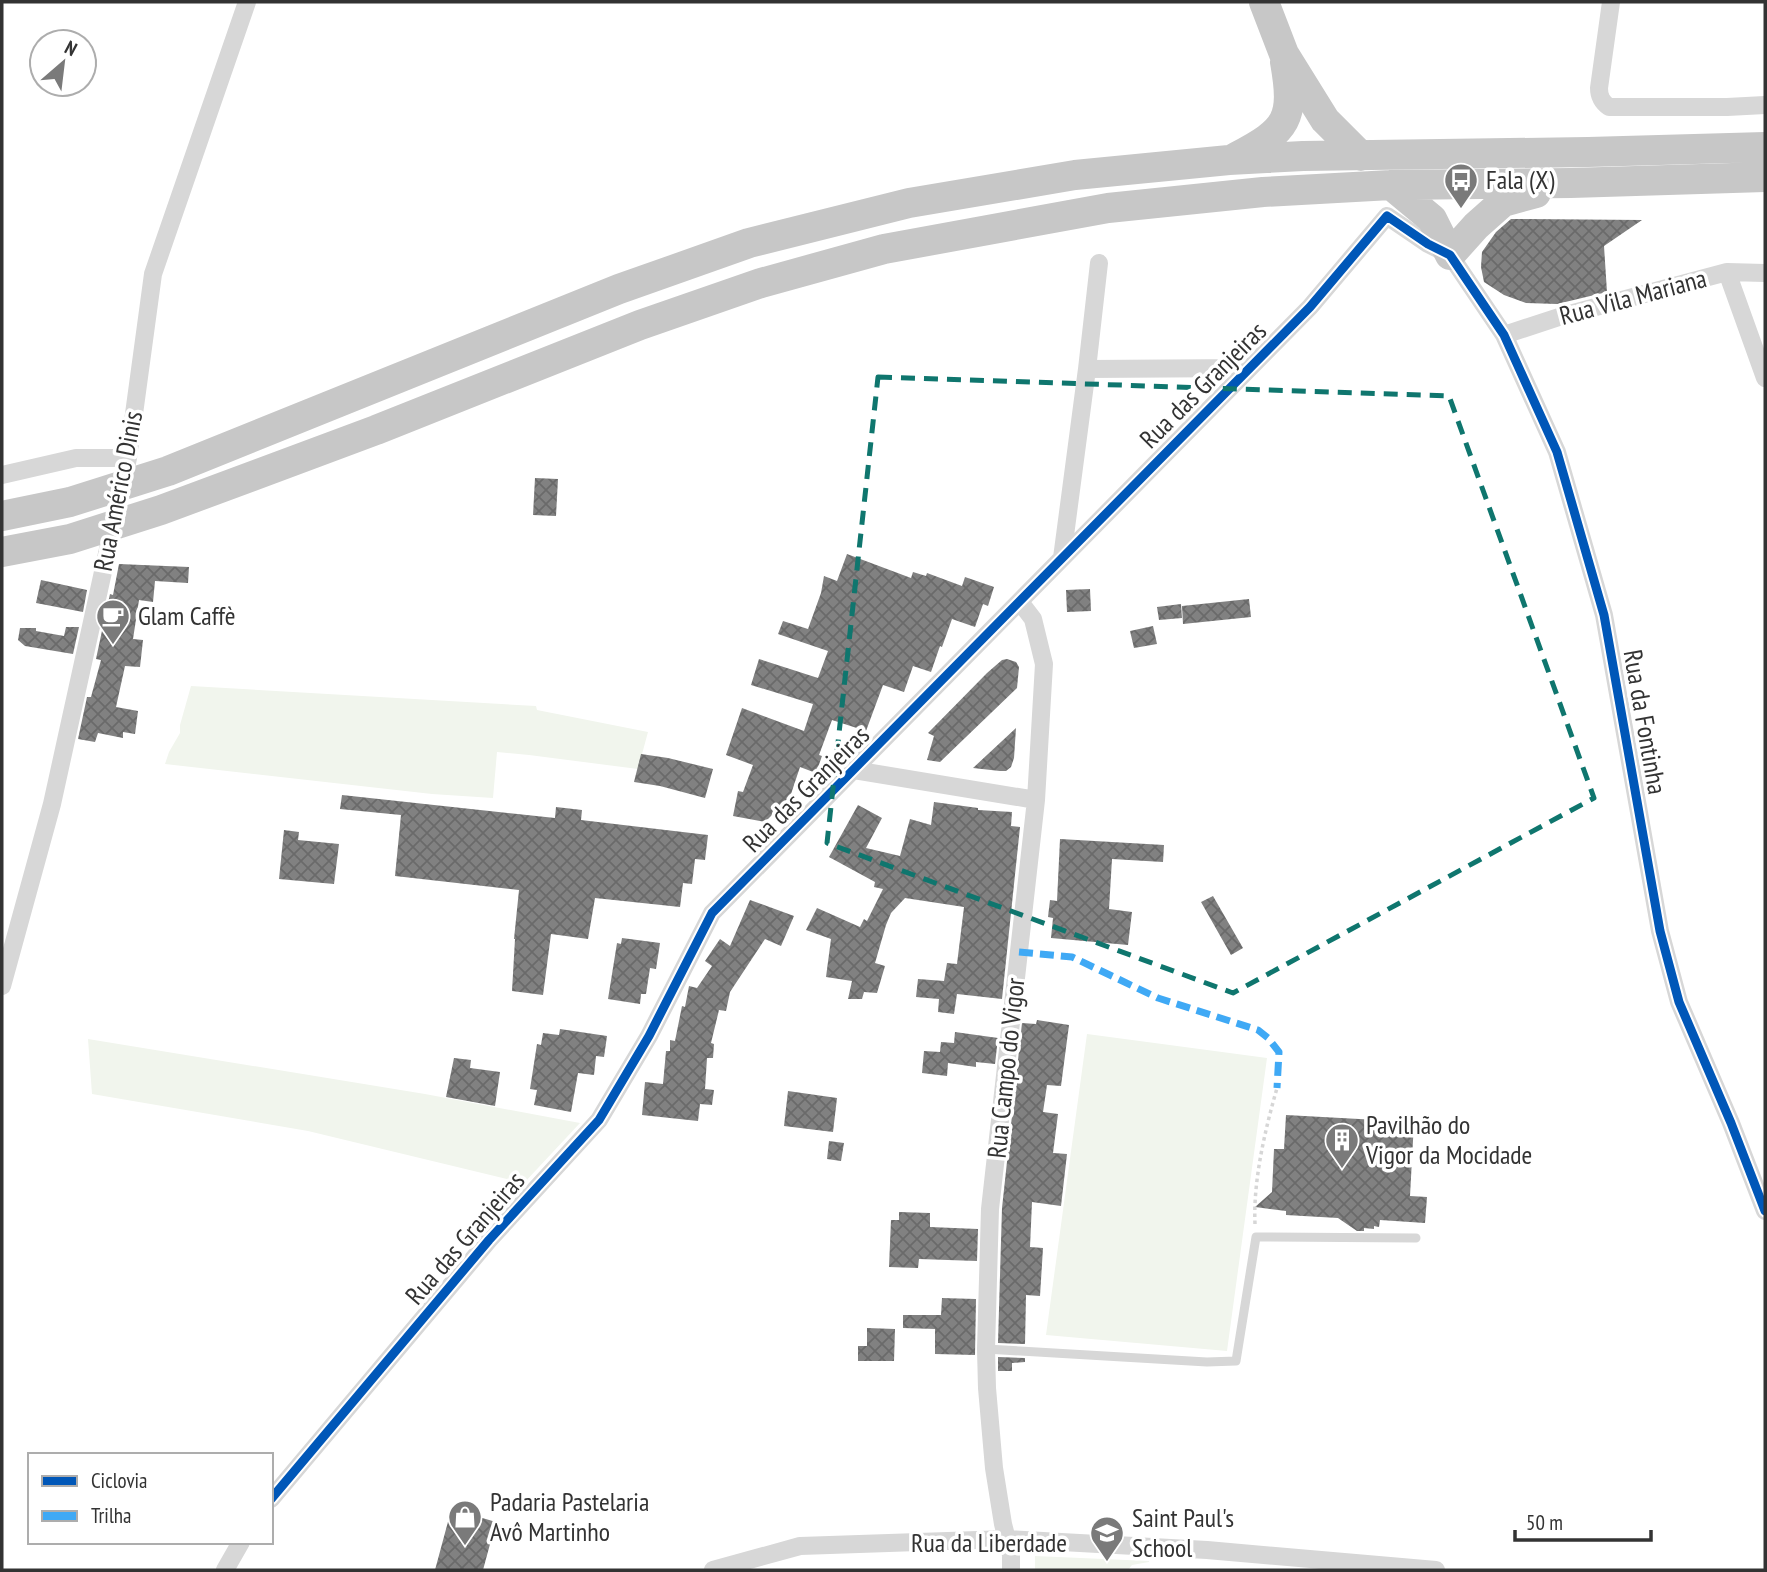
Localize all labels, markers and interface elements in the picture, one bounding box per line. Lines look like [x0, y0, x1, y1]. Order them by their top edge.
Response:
north arrow [28, 28, 98, 98]
text: N [61, 35, 81, 61]
bus stop icon: Fala (X) [1442, 161, 1480, 210]
place label: Fala (X) [1486, 163, 1554, 196]
street label: Rua Vila Mariana [1556, 261, 1710, 332]
street label: Rua das Granjeiras [1132, 314, 1273, 455]
street label: Rua Américo Dinis [86, 408, 149, 574]
cafe icon: Glam Caffè [94, 597, 132, 646]
place label: Glam Caffè [138, 599, 236, 632]
street label: Rua da Fontinha [1617, 647, 1674, 797]
street label: Rua das Granjeiras [735, 718, 876, 859]
street label: Rua Campo do Vigor [980, 976, 1031, 1160]
place label: Pavilhão do Vigor da Mocidade [1365, 1108, 1532, 1171]
building icon: Pavilhão do Vigor da Mocidade [1323, 1121, 1361, 1170]
street label: Rua das Granjeiras [398, 1164, 531, 1311]
legend [28, 1453, 273, 1544]
text: Ciclovia [91, 1467, 148, 1494]
place label: Padaria Pastelaria Avô Martinho [490, 1485, 649, 1548]
shop icon: Padaria Pastelaria Avô Martinho [446, 1498, 484, 1547]
scale bar [1515, 1498, 1652, 1542]
place label: Saint Paul's School [1132, 1501, 1234, 1564]
text: Trilha [91, 1502, 131, 1529]
text: 50 m [1526, 1509, 1563, 1536]
school or university icon: Saint Paul's School [1088, 1514, 1126, 1563]
street label: Rua da Liberdade [911, 1526, 1067, 1559]

